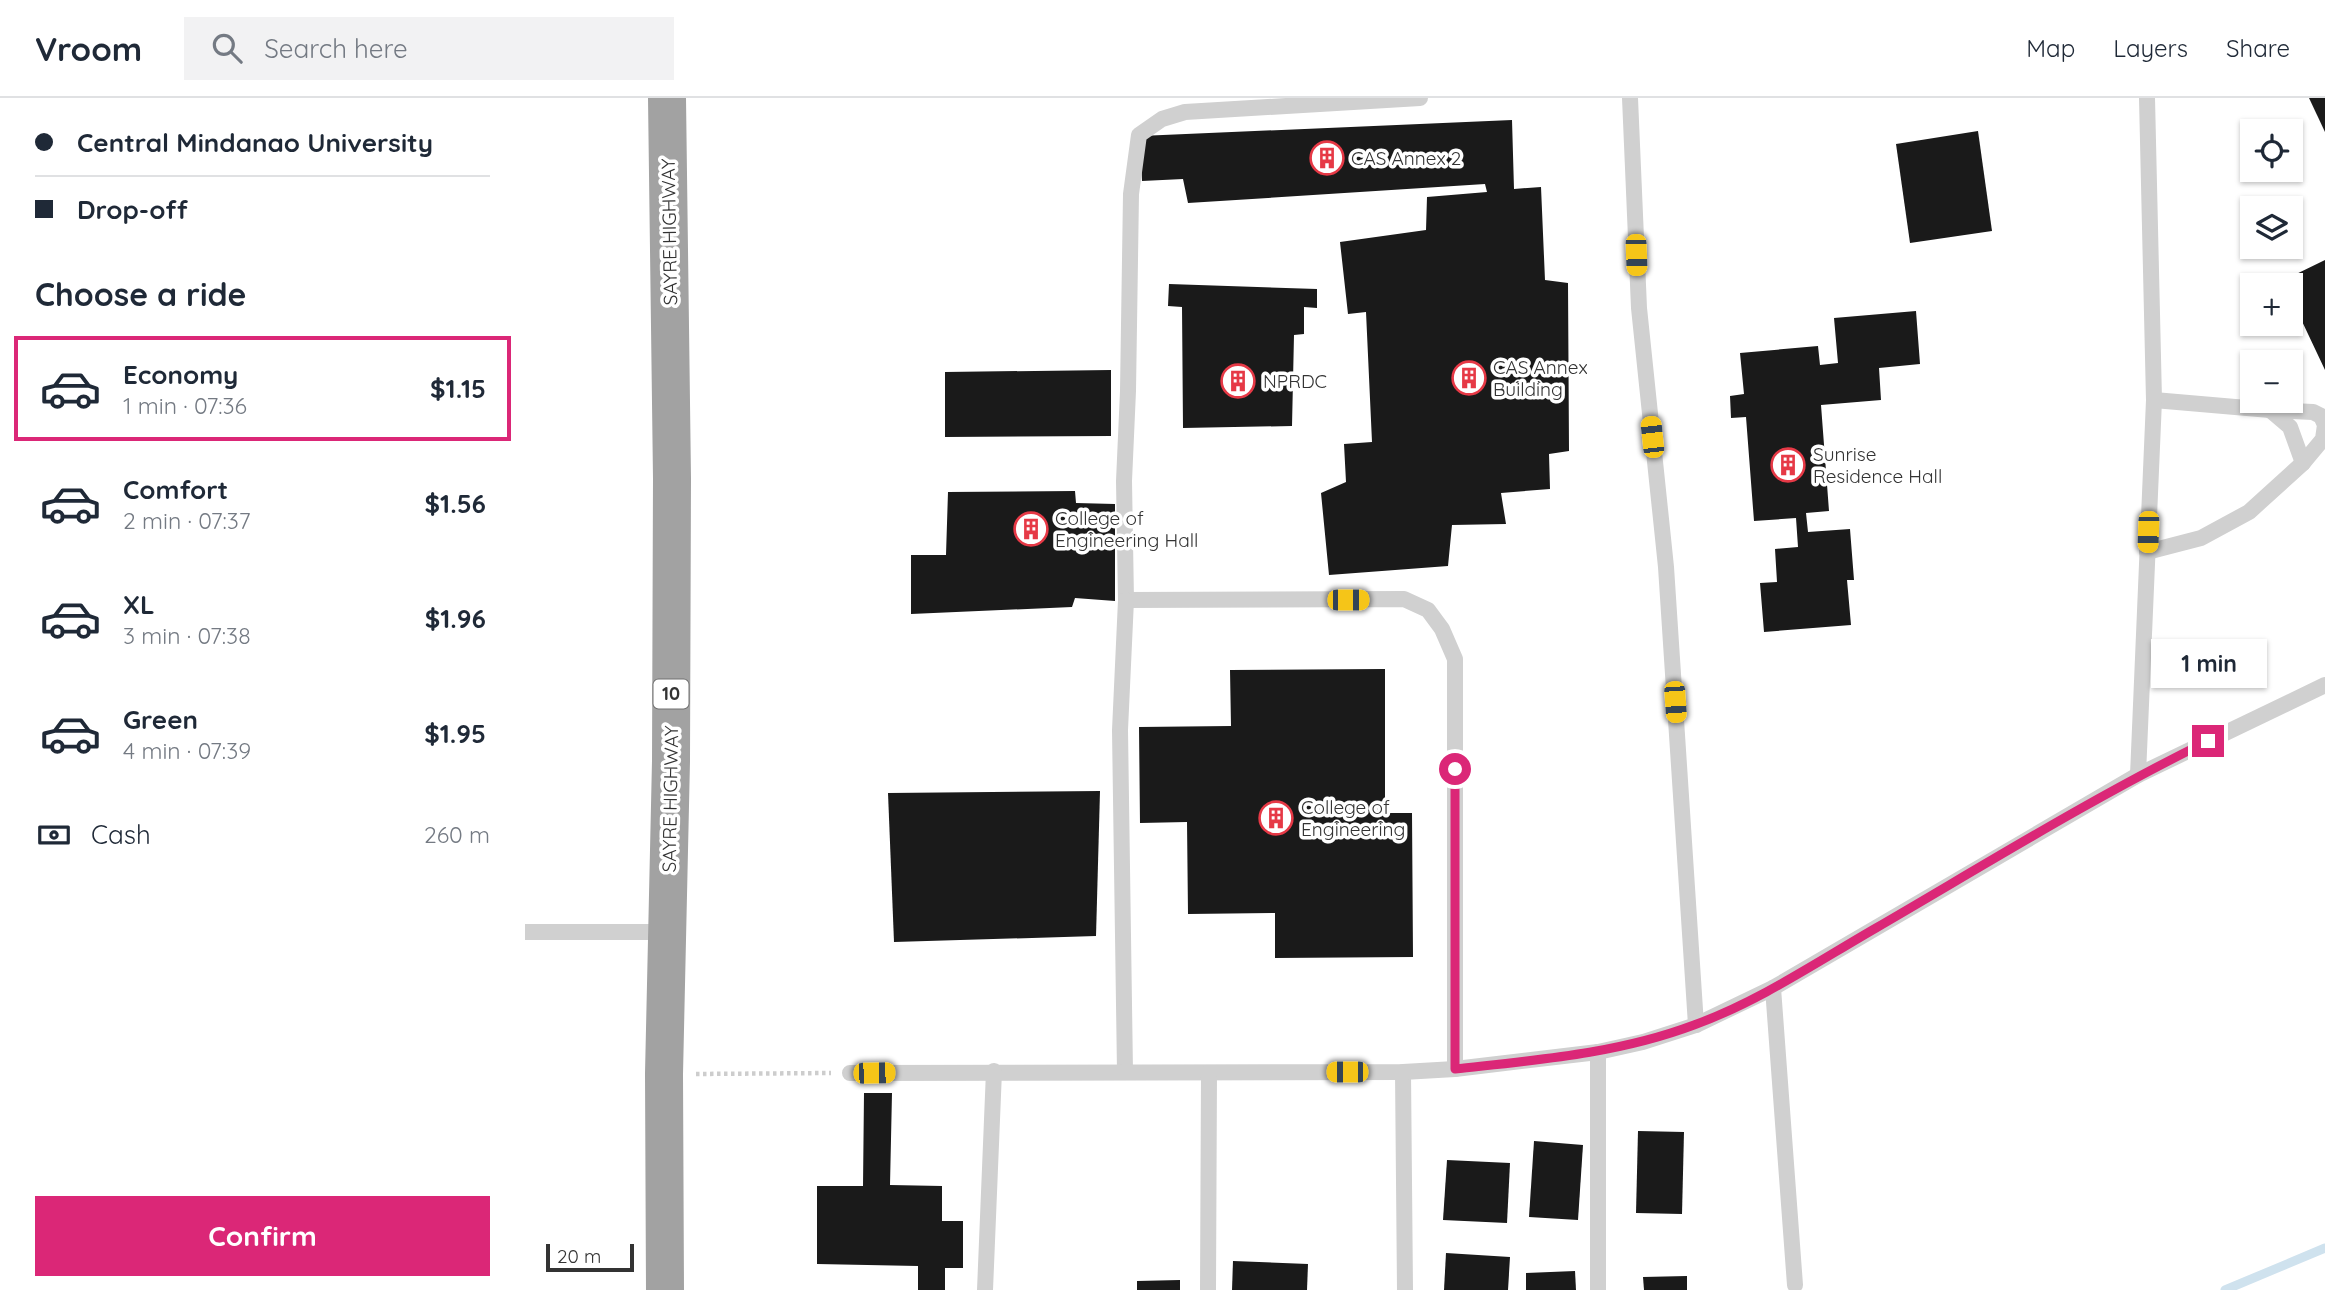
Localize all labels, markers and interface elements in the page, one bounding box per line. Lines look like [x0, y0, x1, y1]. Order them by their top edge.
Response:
search box [184, 17, 674, 80]
text: Vroom [35, 28, 142, 69]
icon: search [208, 29, 246, 67]
text: Search here [264, 32, 408, 65]
text: Map [2026, 33, 2075, 63]
text: Layers [2113, 33, 2188, 63]
text: Share [2226, 33, 2290, 63]
map controls [2240, 119, 2303, 413]
button: locate [2240, 119, 2303, 182]
text: Central Mindanao University [77, 126, 433, 159]
building icon: CAS Annex 2 [1308, 139, 1346, 177]
place label: CAS Annex 2 [1351, 146, 1461, 170]
street label: SAYRE HIGHWAY [656, 158, 682, 306]
text: Drop-off [77, 193, 188, 226]
button: layers [2240, 196, 2303, 259]
car [1625, 234, 1648, 276]
button: + [2240, 273, 2303, 336]
text: Choose a ride [35, 274, 247, 314]
button: − [2240, 350, 2303, 413]
place label: CAS Annex Building [1493, 355, 1588, 401]
icon: car [39, 357, 102, 420]
text: Economy [123, 358, 238, 391]
building icon: CAS Annex Building [1450, 359, 1488, 397]
building icon: NPRDC [1219, 362, 1257, 400]
place label: NPRDC [1263, 369, 1327, 393]
text: $1.15 [430, 372, 486, 405]
text: 1 min · 07:36 [123, 391, 247, 420]
car [1640, 415, 1665, 459]
place label: Sunrise Residence Hall [1813, 442, 1942, 488]
building icon: Sunrise Residence Hall [1769, 446, 1807, 484]
icon: car [39, 472, 102, 535]
text: Comfort [123, 473, 228, 506]
text: $1.56 [425, 487, 486, 520]
text: 2 min · 07:37 [123, 506, 251, 535]
place label: College of Engineering Hall [1055, 506, 1199, 552]
building icon: College of Engineering Hall [1012, 510, 1050, 548]
car [2137, 511, 2160, 553]
icon: car [39, 587, 102, 650]
text: XL [123, 588, 155, 621]
car [1328, 590, 1370, 611]
text: $1.96 [425, 602, 486, 635]
text: 3 min · 07:38 [123, 621, 251, 650]
callout: 1 min [2150, 640, 2266, 688]
text: 1 min [2181, 649, 2237, 678]
road number: 10 [653, 680, 689, 708]
car [1664, 680, 1687, 724]
icon: car [39, 702, 102, 765]
text: Green [123, 703, 198, 736]
text: $1.95 [424, 717, 486, 750]
street label: SAYRE HIGHWAY [657, 725, 683, 873]
route end [2192, 725, 2224, 757]
text: 4 min · 07:39 [123, 736, 251, 765]
route start [1439, 753, 1471, 785]
place label: College of Engineering [1301, 795, 1405, 841]
building icon: College of Engineering [1257, 799, 1295, 837]
icon: cash [35, 816, 73, 854]
text: Cash [91, 818, 151, 851]
text: 260 m [424, 820, 490, 849]
car [853, 1062, 896, 1084]
car [1327, 1062, 1369, 1083]
button: Confirm [35, 1196, 490, 1276]
scale bar [546, 1241, 633, 1273]
text: 20 m [557, 1244, 601, 1268]

